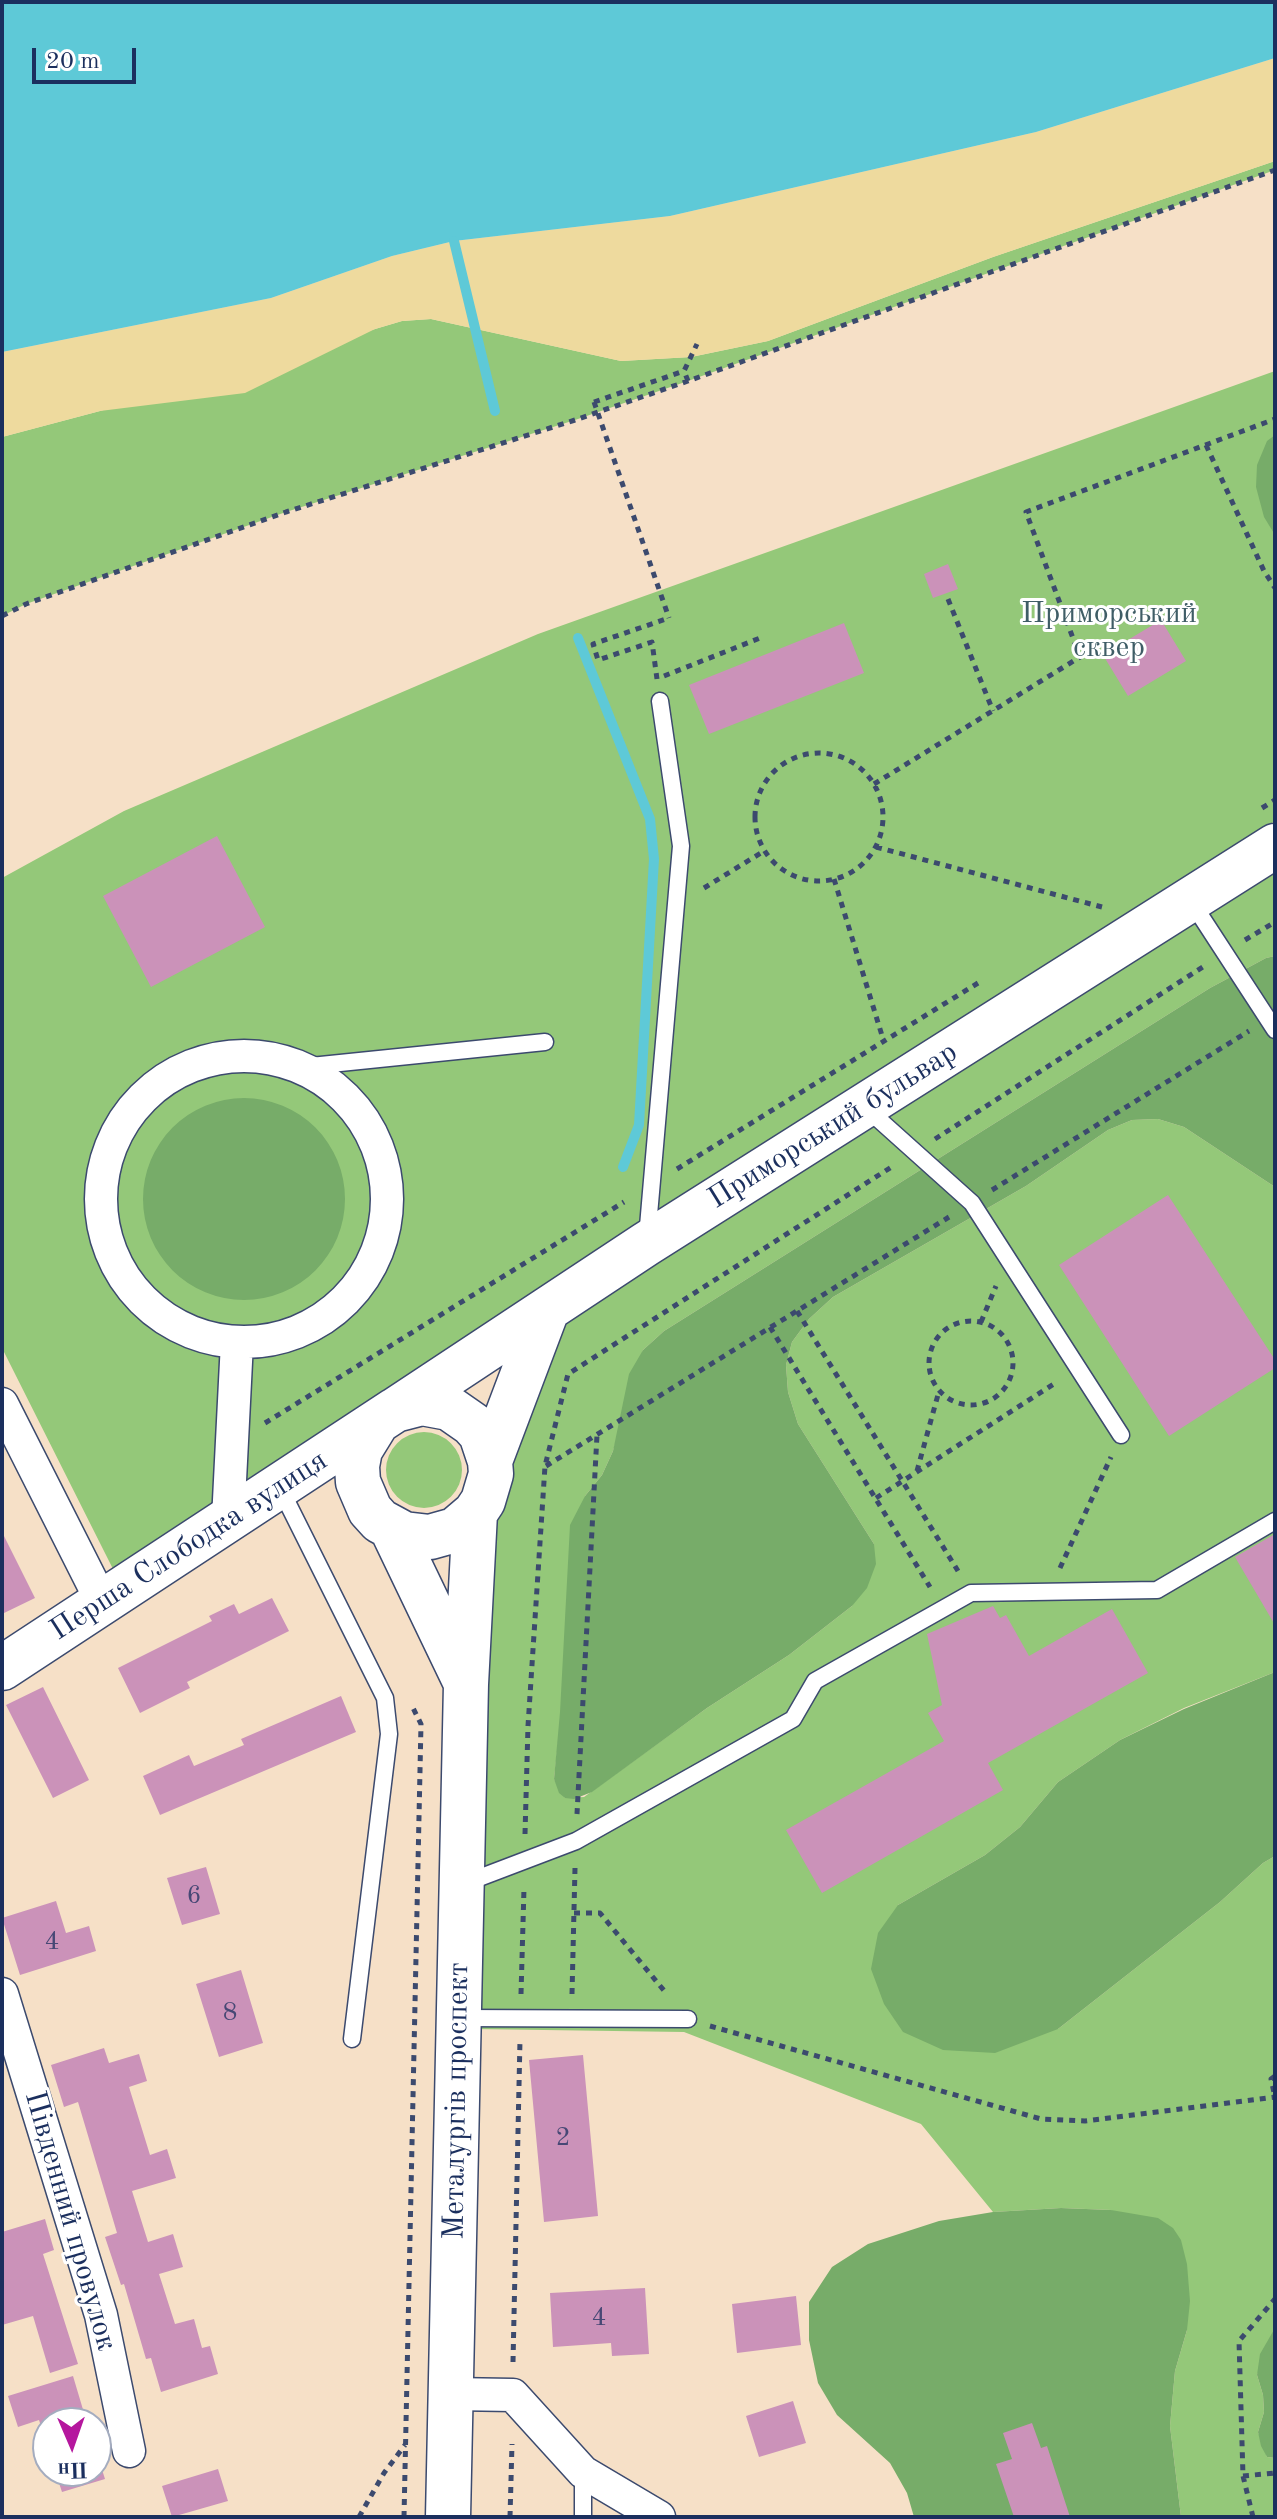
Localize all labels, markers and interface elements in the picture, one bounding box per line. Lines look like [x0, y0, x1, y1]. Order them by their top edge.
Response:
scale bar [36, 32, 140, 82]
text: 20 m [46, 50, 100, 74]
park label: Приморський сквер [1021, 596, 1197, 666]
street label: Приморський бульвар [702, 1035, 964, 1217]
street label: Перша Слободка вулиця [44, 1443, 334, 1649]
house number: 6 [186, 1880, 202, 1912]
house number: 4 [44, 1926, 60, 1958]
street label: Металургів проспект [437, 1962, 477, 2240]
house number: 8 [222, 1997, 238, 2029]
street label: Південний провулок [16, 2087, 124, 2355]
house number: 2 [555, 2122, 571, 2154]
house number: 4 [591, 2302, 607, 2334]
north arrow [32, 2407, 112, 2487]
text: Пн [57, 2457, 88, 2481]

